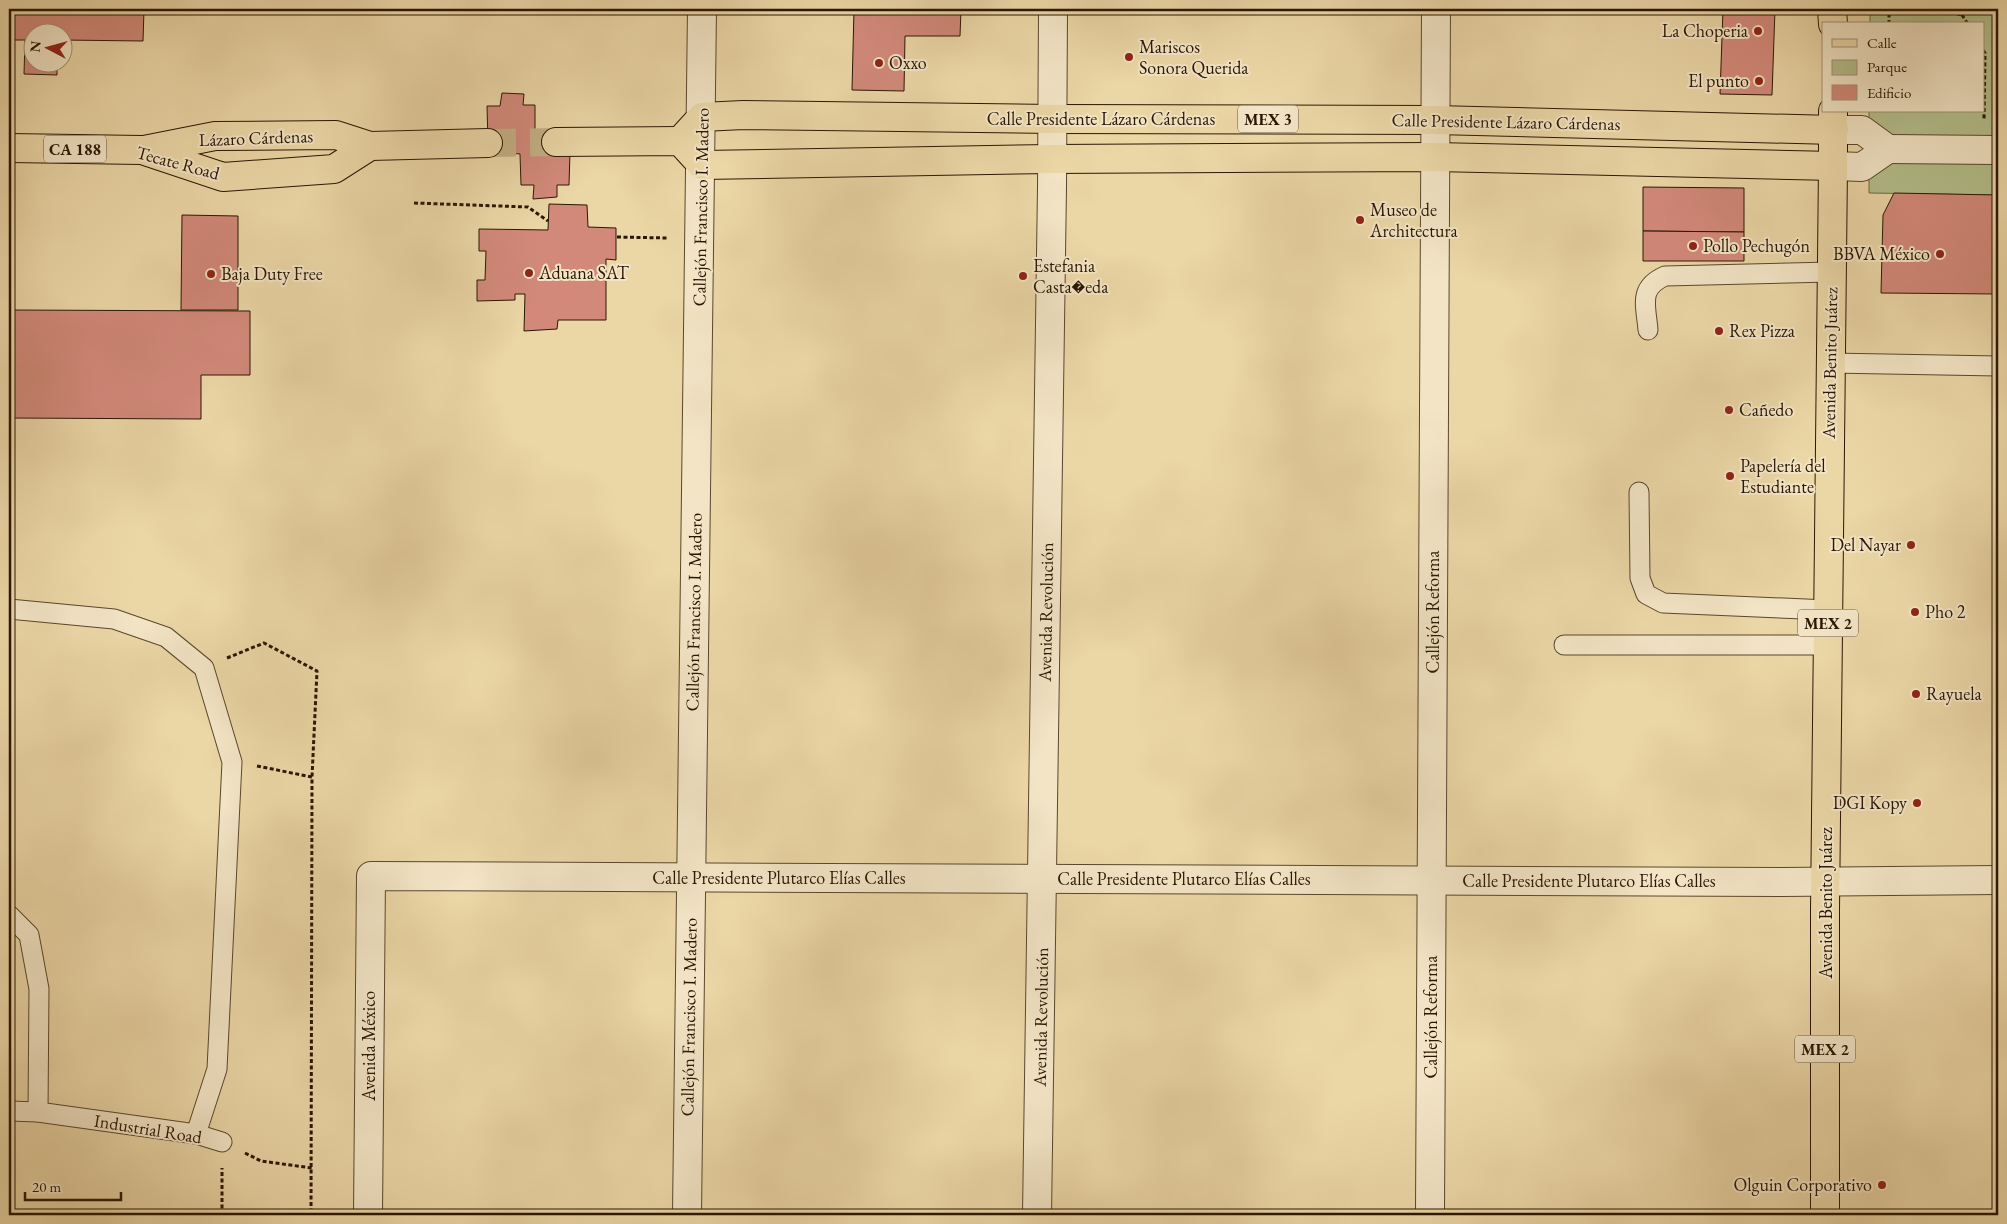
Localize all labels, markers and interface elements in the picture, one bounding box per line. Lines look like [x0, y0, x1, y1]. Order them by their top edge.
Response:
place label: La Choperia [1662, 19, 1749, 42]
north arrow [22, 22, 72, 72]
legend [1822, 22, 1984, 112]
marker: La Choperia [1752, 25, 1764, 37]
text: Calle [1867, 33, 1897, 52]
place label: Mariscos Sonora Querida [1139, 35, 1249, 79]
text: N [26, 39, 45, 53]
place label: Oxxo [889, 51, 927, 74]
marker: Mariscos Sonora Querida [1123, 51, 1135, 63]
marker: Oxxo [873, 57, 885, 69]
text: Parque [1867, 57, 1907, 76]
place label: El punto [1688, 69, 1749, 92]
marker: El punto [1753, 75, 1765, 87]
text: Edificio [1867, 83, 1911, 102]
road number: MEX 3 [1238, 106, 1298, 132]
street label: Callejón Francisco I. Madero [687, 107, 714, 306]
street label: Calle Presidente Lázaro Cárdenas [987, 107, 1216, 130]
street label: Calle Presidente Lázaro Cárdenas [1391, 108, 1621, 135]
street label: Lázaro Cárdenas [198, 124, 314, 151]
road number: CA 188 [44, 136, 106, 162]
street label: Tecate Road [134, 140, 223, 185]
place label: Museo de Architectura [1369, 198, 1458, 242]
marker: Museo de Architectura [1354, 214, 1366, 226]
place label: Pollo Pechugón [1703, 234, 1811, 257]
marker: Pollo Pechugón [1687, 240, 1699, 252]
place label: BBVA México [1833, 242, 1930, 265]
marker: BBVA México [1934, 248, 1946, 260]
place label: Estefania Casta�eda [1033, 254, 1109, 298]
place label: Aduana SAT [538, 261, 630, 284]
place label: Baja Duty Free [221, 262, 323, 285]
marker: Aduana SAT [523, 267, 535, 279]
marker: Baja Duty Free [205, 268, 217, 280]
marker: Estefania Casta�eda [1017, 270, 1029, 282]
street label: Avenida Benito Juárez [1817, 287, 1842, 440]
place label: Rex Pizza [1729, 319, 1796, 342]
marker: Rex Pizza [1713, 325, 1725, 337]
place label: Cañedo [1739, 398, 1793, 421]
marker: Cañedo [1723, 404, 1735, 416]
place label: Papelería del Estudiante [1740, 454, 1826, 498]
marker: Papelería del Estudiante [1724, 470, 1736, 482]
street label: Callejón Francisco I. Madero [680, 512, 707, 711]
place label: Del Nayar [1830, 533, 1901, 556]
marker: Del Nayar [1905, 539, 1917, 551]
street label: Avenida Revolución [1033, 542, 1058, 683]
street label: Callejón Reforma [1421, 550, 1444, 673]
place label: Pho 2 [1925, 600, 1966, 623]
marker: Pho 2 [1909, 606, 1921, 618]
road number: MEX 2 [1798, 610, 1858, 636]
place label: Rayuela [1926, 682, 1983, 705]
marker: Rayuela [1910, 688, 1922, 700]
place label: DGI Kopy [1833, 791, 1907, 814]
marker: DGI Kopy [1911, 797, 1923, 809]
street label: Avenida Benito Juárez [1814, 827, 1837, 980]
street label: Calle Presidente Plutarco Elías Calles [652, 866, 906, 889]
street label: Calle Presidente Plutarco Elías Calles [1057, 867, 1311, 890]
street label: Calle Presidente Plutarco Elías Calles [1462, 869, 1716, 892]
street label: Callejón Francisco I. Madero [675, 917, 702, 1116]
street label: Avenida Revolución [1028, 947, 1053, 1088]
street label: Callejón Reforma [1419, 955, 1442, 1078]
street label: Avenida México [357, 991, 380, 1102]
road number: MEX 2 [1795, 1036, 1855, 1062]
street label: Industrial Road [93, 1109, 205, 1149]
scale bar [25, 1169, 121, 1201]
place label: Olguin Corporativo [1734, 1173, 1872, 1196]
text: 20 m [32, 1177, 61, 1196]
marker: Olguin Corporativo [1876, 1179, 1888, 1191]

